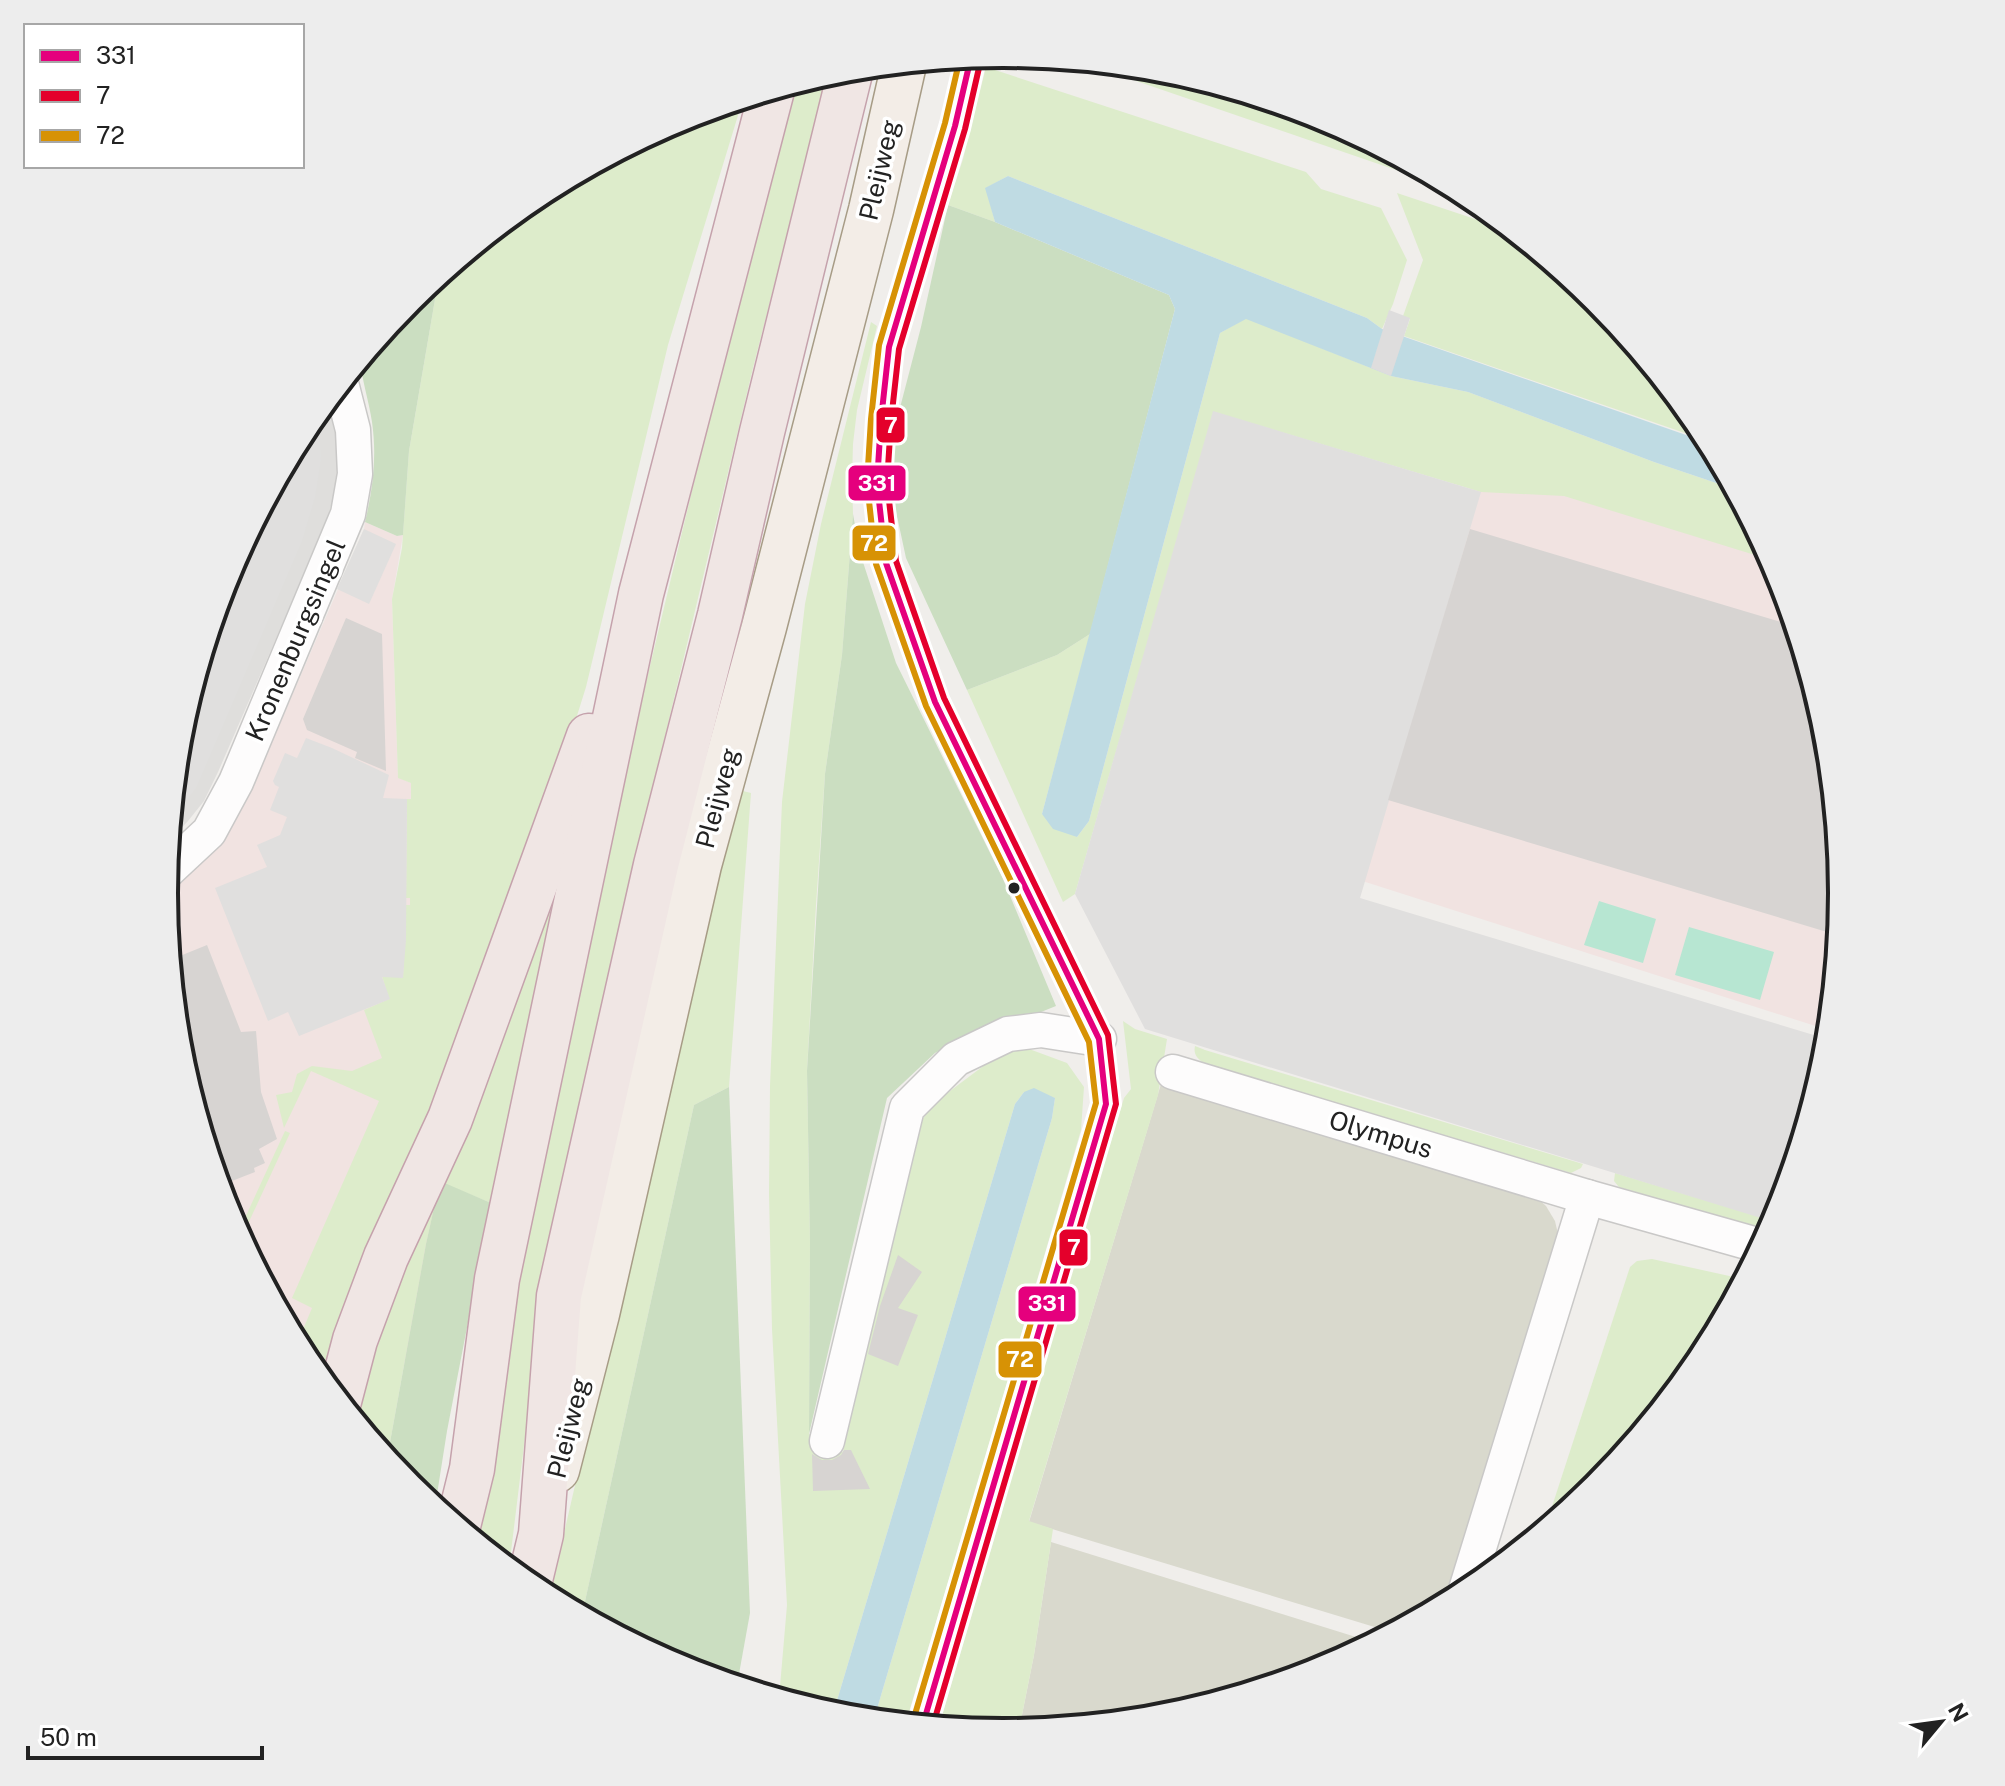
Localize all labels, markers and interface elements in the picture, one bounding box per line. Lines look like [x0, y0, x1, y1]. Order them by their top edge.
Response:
legend [24, 24, 304, 168]
text: 331 [96, 41, 136, 69]
text: 7 [96, 81, 110, 109]
street label: Pleijweg [852, 117, 906, 223]
text: 72 [96, 121, 125, 149]
line badge: 7 [875, 406, 906, 444]
text: 7 [884, 412, 898, 438]
line badge: 331 [847, 464, 907, 502]
text: 331 [858, 470, 896, 496]
line badge: 72 [851, 524, 897, 562]
text: 72 [860, 530, 888, 556]
street label: Kronenburgsingel [238, 534, 352, 746]
street label: Pleijweg [689, 744, 745, 852]
unlabelled marker [1006, 880, 1022, 896]
street label: Olympus [1326, 1104, 1436, 1164]
line badge: 7 [1058, 1228, 1089, 1267]
text: 7 [1067, 1234, 1081, 1260]
line badge: 331 [1017, 1285, 1077, 1323]
text: 331 [1028, 1290, 1066, 1316]
line badge: 72 [997, 1340, 1043, 1379]
text: 72 [1006, 1346, 1034, 1372]
street label: Pleijweg [541, 1374, 595, 1482]
north arrow [1901, 1682, 1981, 1762]
text: N [1943, 1698, 1974, 1726]
scale bar [28, 1710, 262, 1760]
text: 50 m [40, 1723, 97, 1751]

